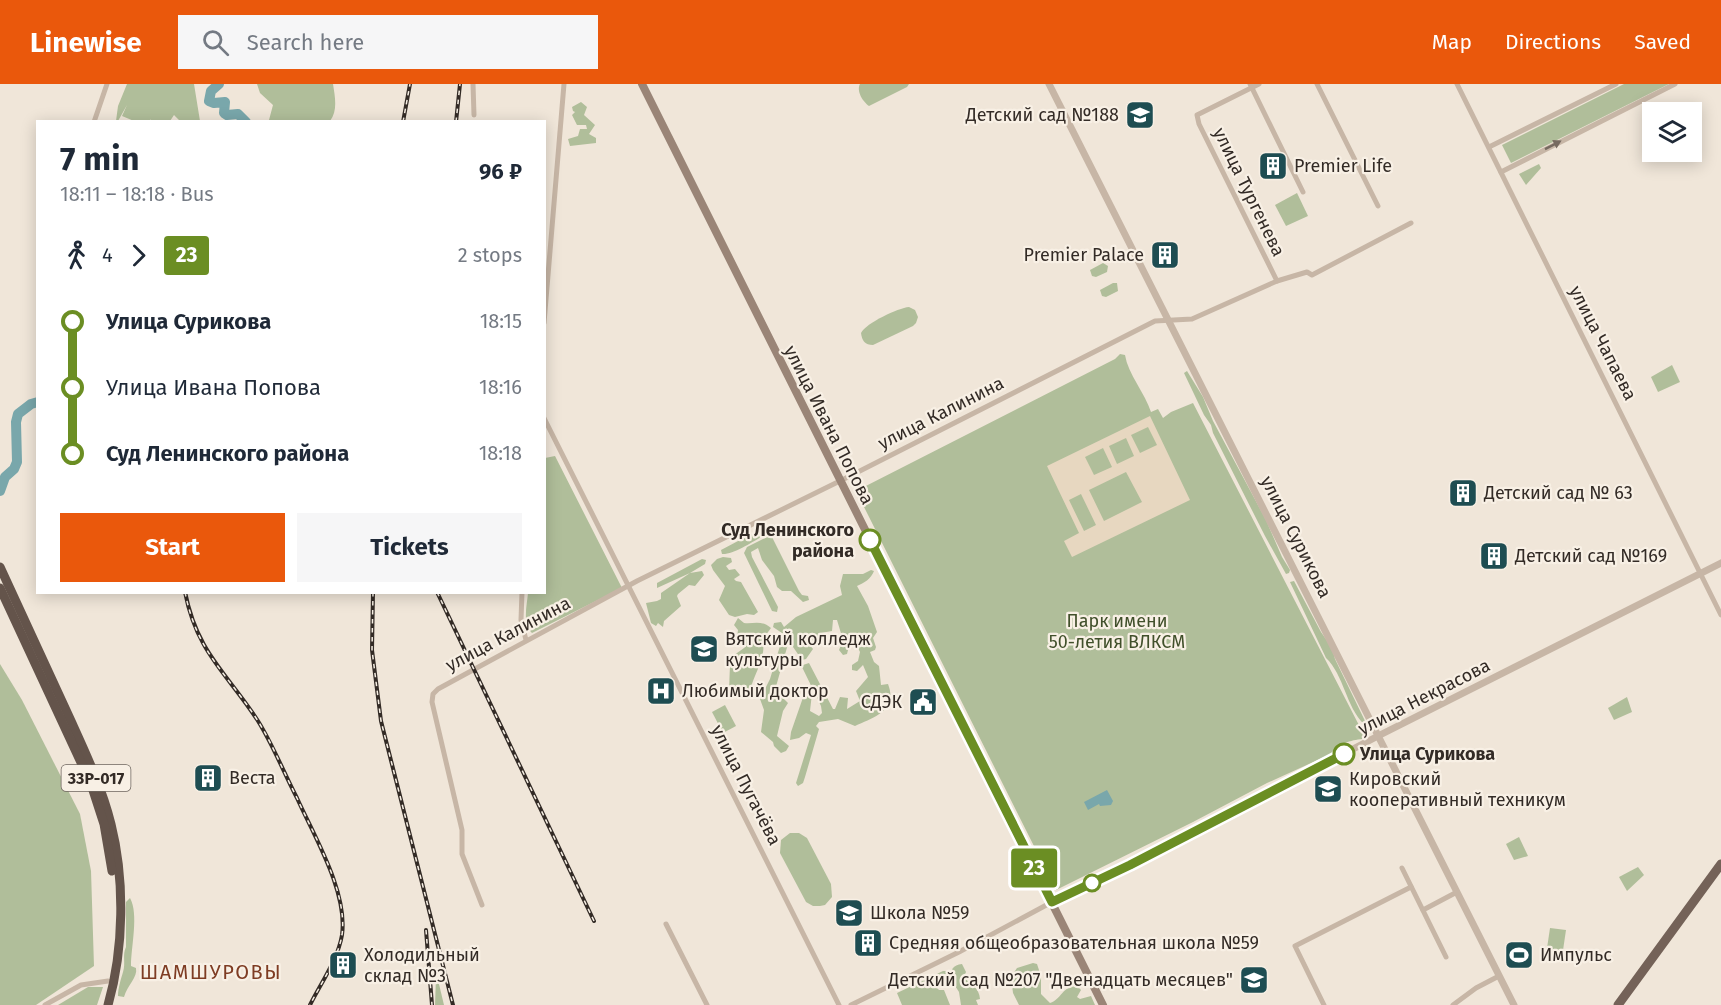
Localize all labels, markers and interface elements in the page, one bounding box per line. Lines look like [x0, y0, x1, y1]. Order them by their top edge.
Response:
search box [178, 15, 598, 69]
text: Linewise [30, 26, 142, 59]
icon: search [199, 26, 232, 59]
text: Search here [247, 29, 364, 56]
text: Map [1432, 29, 1472, 55]
text: Directions [1505, 29, 1601, 55]
text: Saved [1634, 29, 1691, 55]
school or university icon: Детский сад №188 [1124, 99, 1156, 131]
map controls [1642, 102, 1702, 162]
button: layers [1642, 102, 1702, 162]
place label: Детский сад №188 [965, 104, 1119, 126]
street label: улица Тургенева [1208, 124, 1290, 260]
text: 7 min [60, 139, 140, 179]
one-way arrow [1545, 141, 1562, 150]
building icon: Premier Life [1257, 150, 1289, 182]
place label: Premier Life [1294, 155, 1392, 177]
text: 96 ₽ [479, 158, 522, 185]
text: 18:11 – 18:18 · Bus [60, 182, 214, 206]
icon: walk [60, 239, 93, 272]
icon: forward [122, 239, 155, 272]
building icon: Premier Palace [1149, 239, 1181, 271]
text: 23 [176, 242, 197, 268]
text: 4 [102, 243, 113, 267]
text: 2 stops [458, 243, 522, 267]
place label: Premier Palace [1024, 244, 1144, 266]
street label: улица Чапаева [1565, 282, 1641, 404]
text: Улица Сурикова [106, 308, 271, 335]
text: 18:15 [480, 309, 522, 333]
street label: улица Ивана Попова [779, 342, 879, 508]
street label: улица Калинина [874, 372, 1008, 454]
text: Улица Ивана Попова [106, 374, 321, 401]
text: 18:16 [479, 375, 522, 399]
text: Суд Ленинского района [106, 440, 349, 467]
text: 18:18 [479, 441, 522, 465]
street label: улица Сурикова [1256, 472, 1336, 602]
building icon: Детский сад № 63 [1447, 477, 1479, 509]
place label: Детский сад № 63 [1483, 482, 1633, 504]
button: Start [60, 513, 285, 582]
button: Tickets [297, 513, 522, 582]
place label: Суд Ленинского района [721, 519, 854, 562]
marker: Суд Ленинского района [859, 529, 881, 551]
building icon: Детский сад №169 [1478, 540, 1510, 572]
place label: Детский сад №169 [1514, 545, 1667, 567]
street label: улица Калинина [442, 592, 574, 676]
park label: Парк имени 50-летия ВЛКСМ [1049, 610, 1185, 653]
place label: Вятский колледж культуры [725, 628, 871, 671]
school or university icon: Вятский колледж культуры [688, 633, 720, 665]
street label: улица Некрасова [1354, 654, 1494, 740]
hospital icon: Любимый доктор [645, 675, 677, 707]
place label: Любимый доктор [682, 680, 829, 702]
public building icon: СДЭК [907, 686, 939, 718]
place label: СДЭК [861, 691, 902, 713]
street label: улица Пугачёва [706, 721, 786, 849]
marker: Улица Сурикова [1333, 743, 1355, 765]
place label: Улица Сурикова [1359, 743, 1495, 765]
building icon: Веста [192, 762, 224, 794]
road number: 33Р-017 [62, 765, 130, 791]
place label: Веста [229, 767, 276, 789]
place label: Кировский кооперативный техникум [1349, 768, 1566, 811]
school or university icon: Кировский кооперативный техникум [1312, 773, 1344, 805]
line badge: 23 [1007, 848, 1061, 888]
text: 23 [1023, 855, 1045, 881]
unlabelled marker [1083, 874, 1101, 892]
school or university icon: Школа №59 [833, 897, 865, 929]
place label: Школа №59 [870, 902, 970, 924]
building icon: Средняя общеобразовательная школа №59 [852, 927, 884, 959]
place label: Средняя общеобразовательная школа №59 [889, 932, 1259, 954]
sports icon: Импульс [1503, 939, 1535, 971]
place label: Холодильный склад №3 [364, 944, 480, 987]
place label: Импульс [1540, 944, 1612, 966]
building icon: Холодильный склад №3 [327, 949, 359, 981]
district label: ШАМШУРОВЫ [140, 960, 282, 984]
school or university icon: Детский сад №207 "Двенадцать месяцев" [1238, 964, 1270, 996]
place label: Детский сад №207 "Двенадцать месяцев" [887, 969, 1233, 991]

